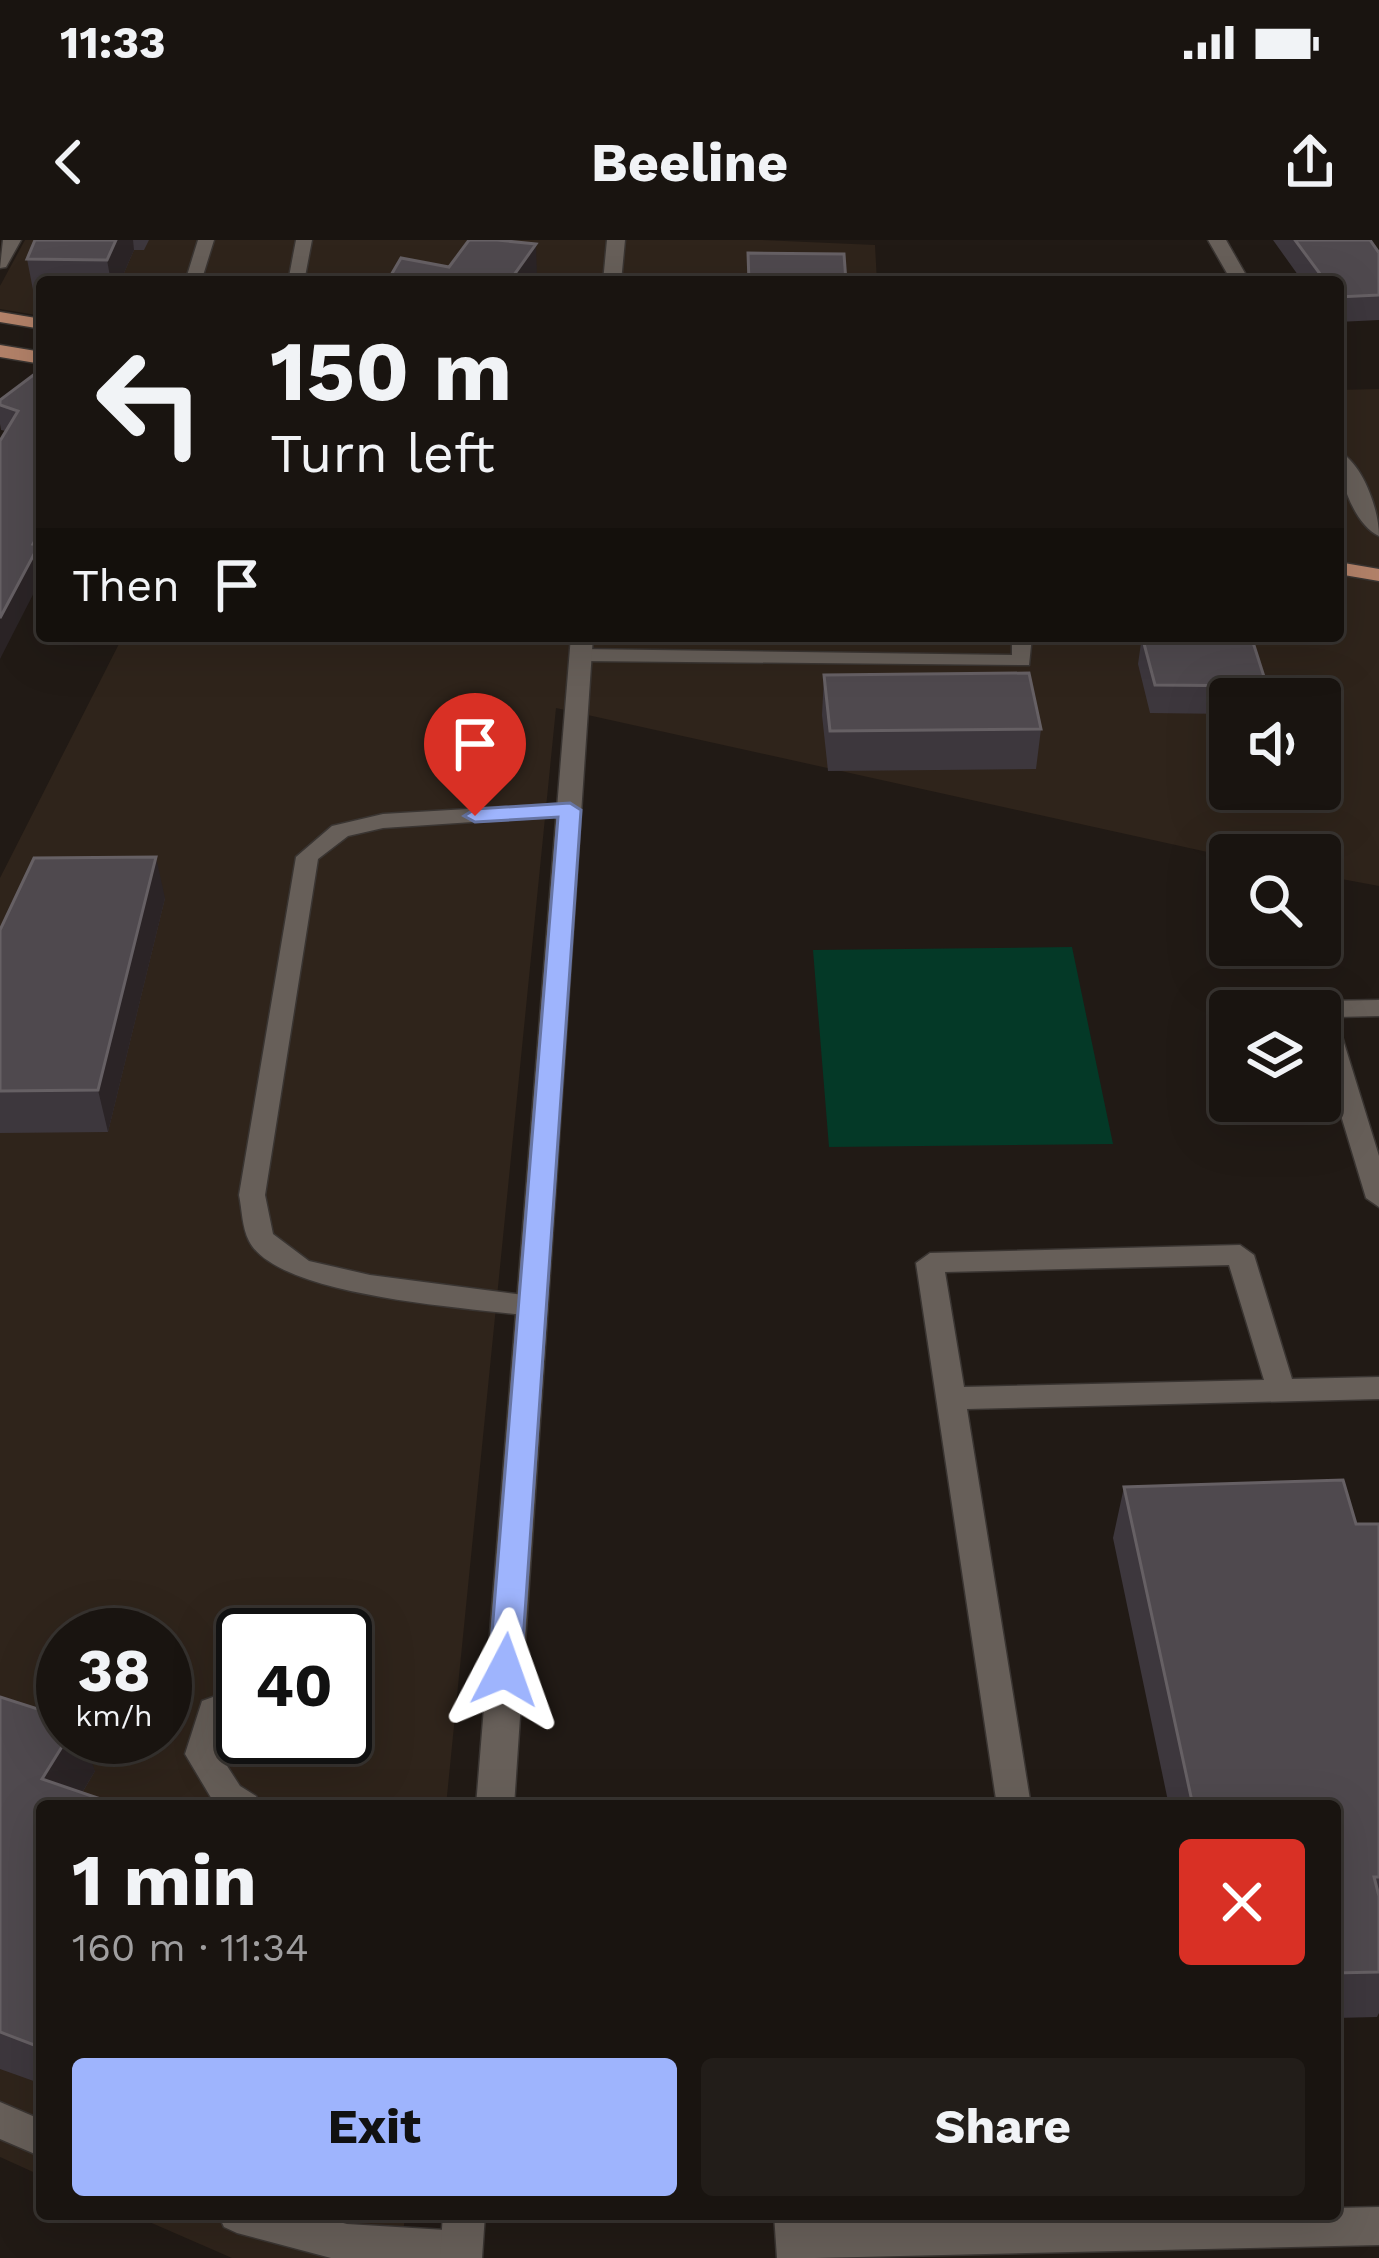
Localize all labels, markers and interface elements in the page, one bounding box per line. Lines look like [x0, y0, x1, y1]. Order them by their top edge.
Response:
text: 11:33 [60, 16, 166, 69]
icon: back [36, 129, 102, 195]
icon: share [1277, 129, 1343, 195]
text: Beeline [591, 131, 788, 194]
text: 150 m [270, 322, 512, 420]
icon: left [72, 324, 228, 480]
text: Turn left [270, 422, 495, 485]
icon: arrive [204, 552, 270, 618]
text: Then [72, 559, 180, 612]
map controls [1209, 678, 1341, 1122]
button: sound [1209, 678, 1341, 810]
pin [424, 693, 526, 816]
icon: arrive [442, 711, 508, 777]
button: search [1209, 834, 1341, 966]
button: layers [1209, 990, 1341, 1122]
position arrow [442, 1607, 568, 1733]
speed limit sign: 40 [216, 1608, 372, 1764]
text: 38 [77, 1635, 151, 1706]
text: km/h [75, 1698, 153, 1733]
text: 1 min [72, 1838, 257, 1922]
button: close [1179, 1839, 1305, 1965]
text: 160 m · 11:34 [72, 1925, 309, 1970]
button: Exit [72, 2058, 677, 2196]
button: Share [701, 2058, 1305, 2196]

